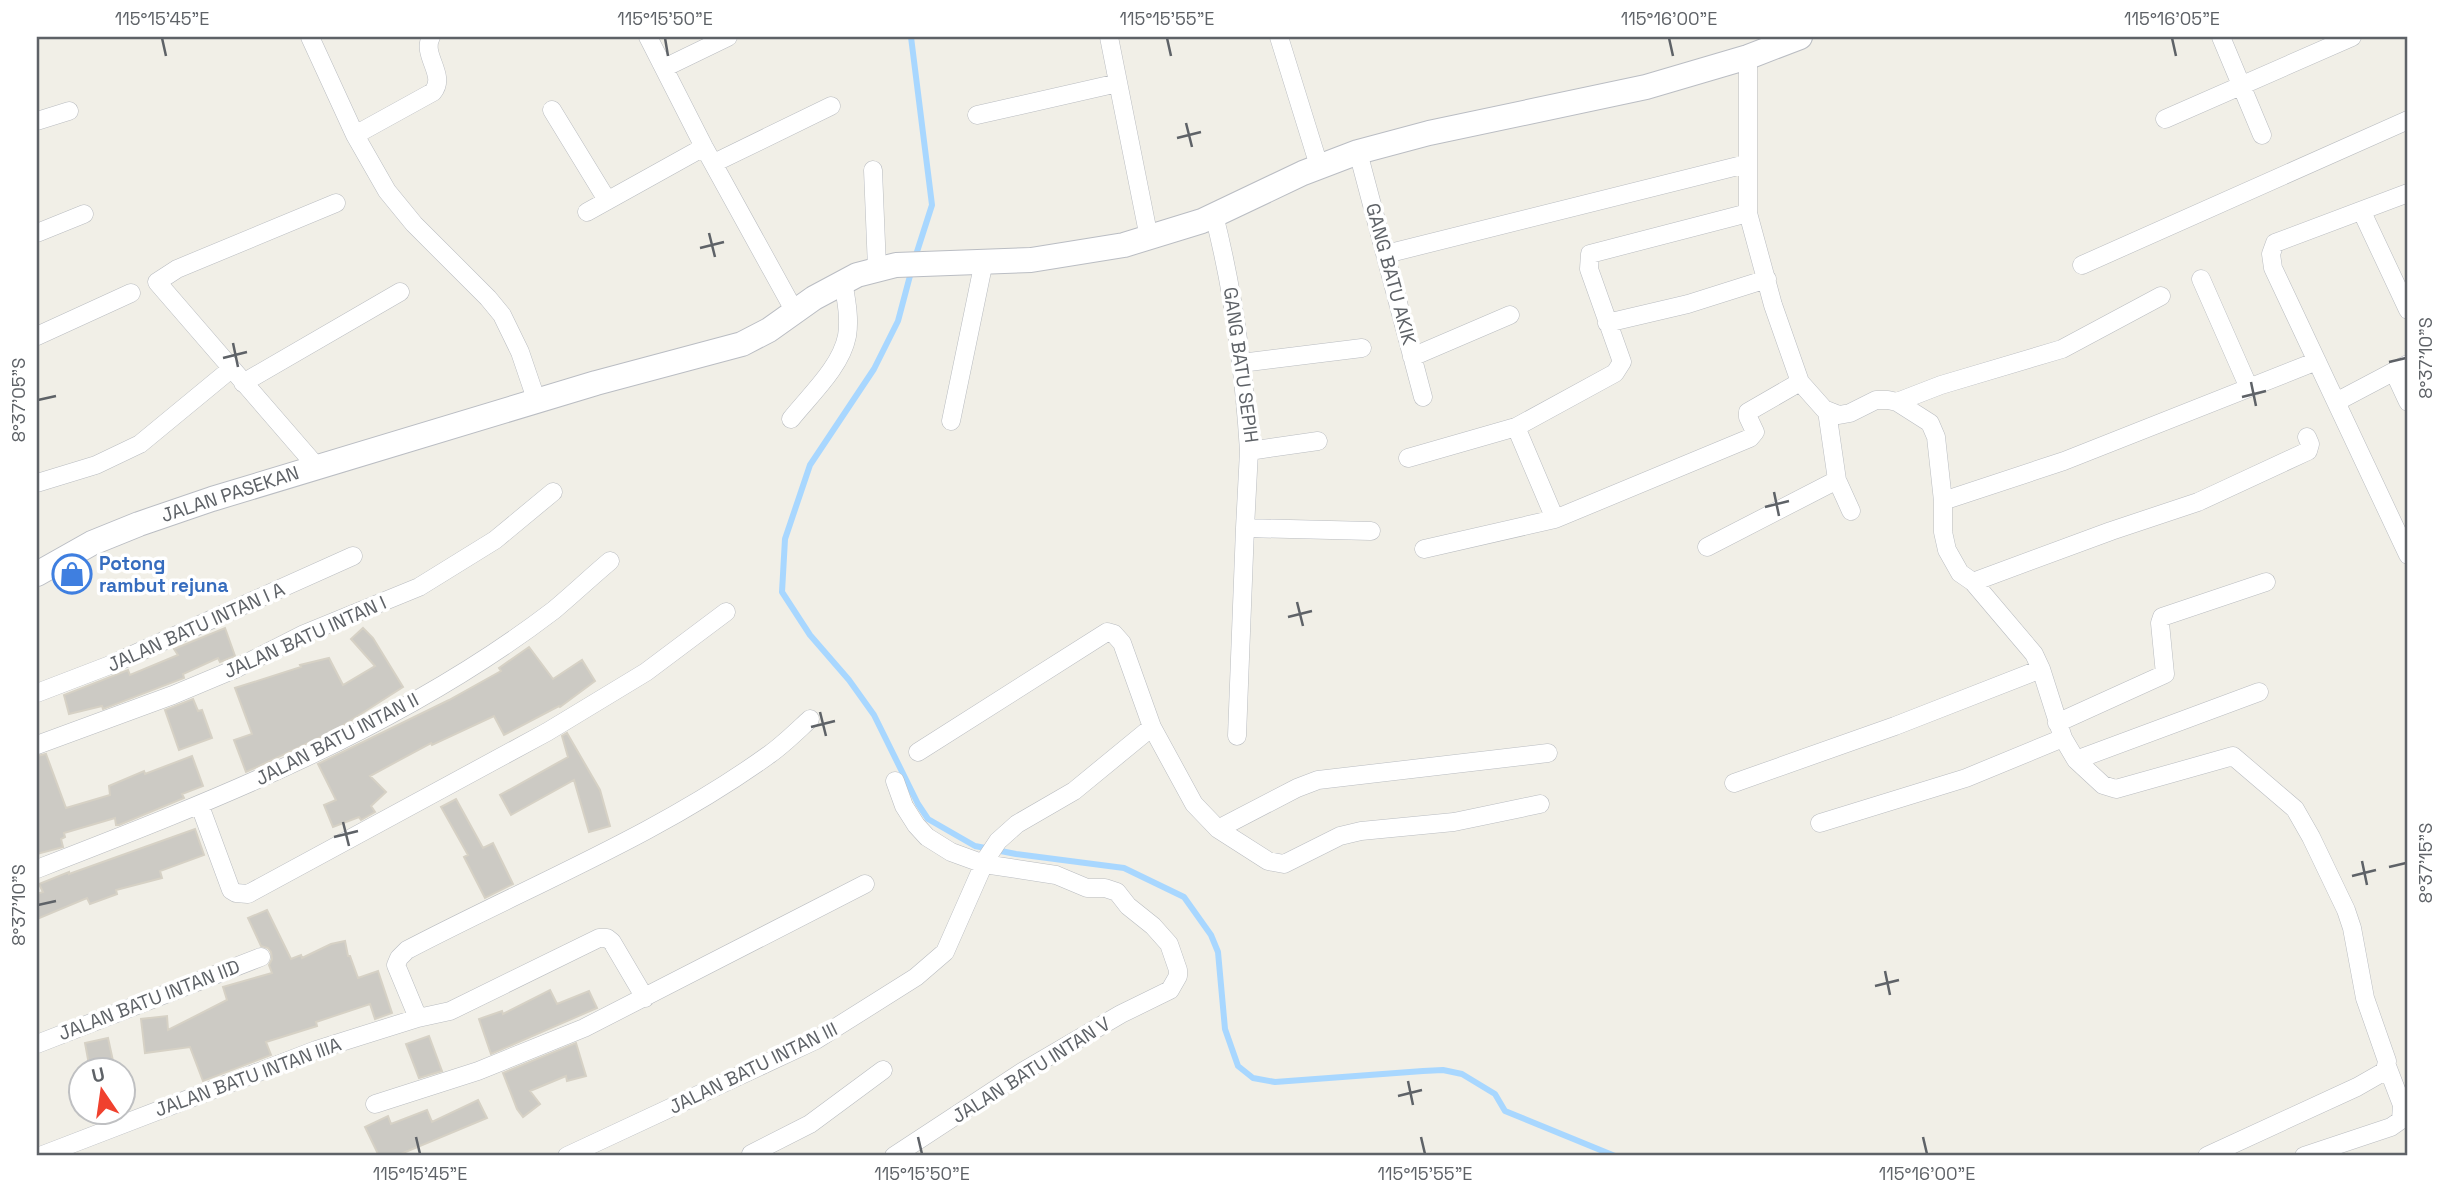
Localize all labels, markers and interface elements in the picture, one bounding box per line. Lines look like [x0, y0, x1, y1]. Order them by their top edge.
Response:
text: 115°15'45"E [115, 7, 209, 30]
text: 115°15'50"E [617, 7, 713, 30]
text: 115°15'55"E [1120, 7, 1214, 30]
text: 115°16'00"E [1621, 7, 1717, 30]
text: 115°16'05"E [2124, 7, 2220, 30]
street label: GANG BATU AKIK [1360, 200, 1422, 348]
street label: GANG BATU SEPIH [1218, 285, 1264, 445]
text: 8°37'10"S [2414, 317, 2437, 399]
text: 8°37'05"S [7, 358, 30, 442]
street label: JALAN PASEKAN [158, 460, 302, 528]
place label: Potong rambut rejuna [99, 551, 228, 598]
shop icon: Potong rambut rejuna [51, 553, 93, 595]
street label: JALAN BATU INTAN I A [103, 577, 289, 677]
street label: JALAN BATU INTAN I [220, 590, 390, 684]
street label: JALAN BATU INTAN II [251, 687, 423, 791]
text: 8°37'15"S [2414, 823, 2437, 903]
text: 8°37'10"S [7, 864, 30, 946]
street label: JALAN BATU INTAN IID [55, 954, 243, 1046]
street label: JALAN BATU INTAN V [947, 1011, 1115, 1129]
street label: JALAN BATU INTAN III [665, 1016, 841, 1120]
street label: JALAN BATU INTAN IIIA [151, 1032, 345, 1122]
north arrow [66, 1056, 136, 1126]
text: U [89, 1061, 107, 1089]
text: 115°15'45"E [373, 1162, 467, 1185]
text: 115°15'50"E [874, 1162, 970, 1185]
text: 115°15'55"E [1378, 1162, 1472, 1185]
text: 115°16'00"E [1879, 1162, 1975, 1185]

